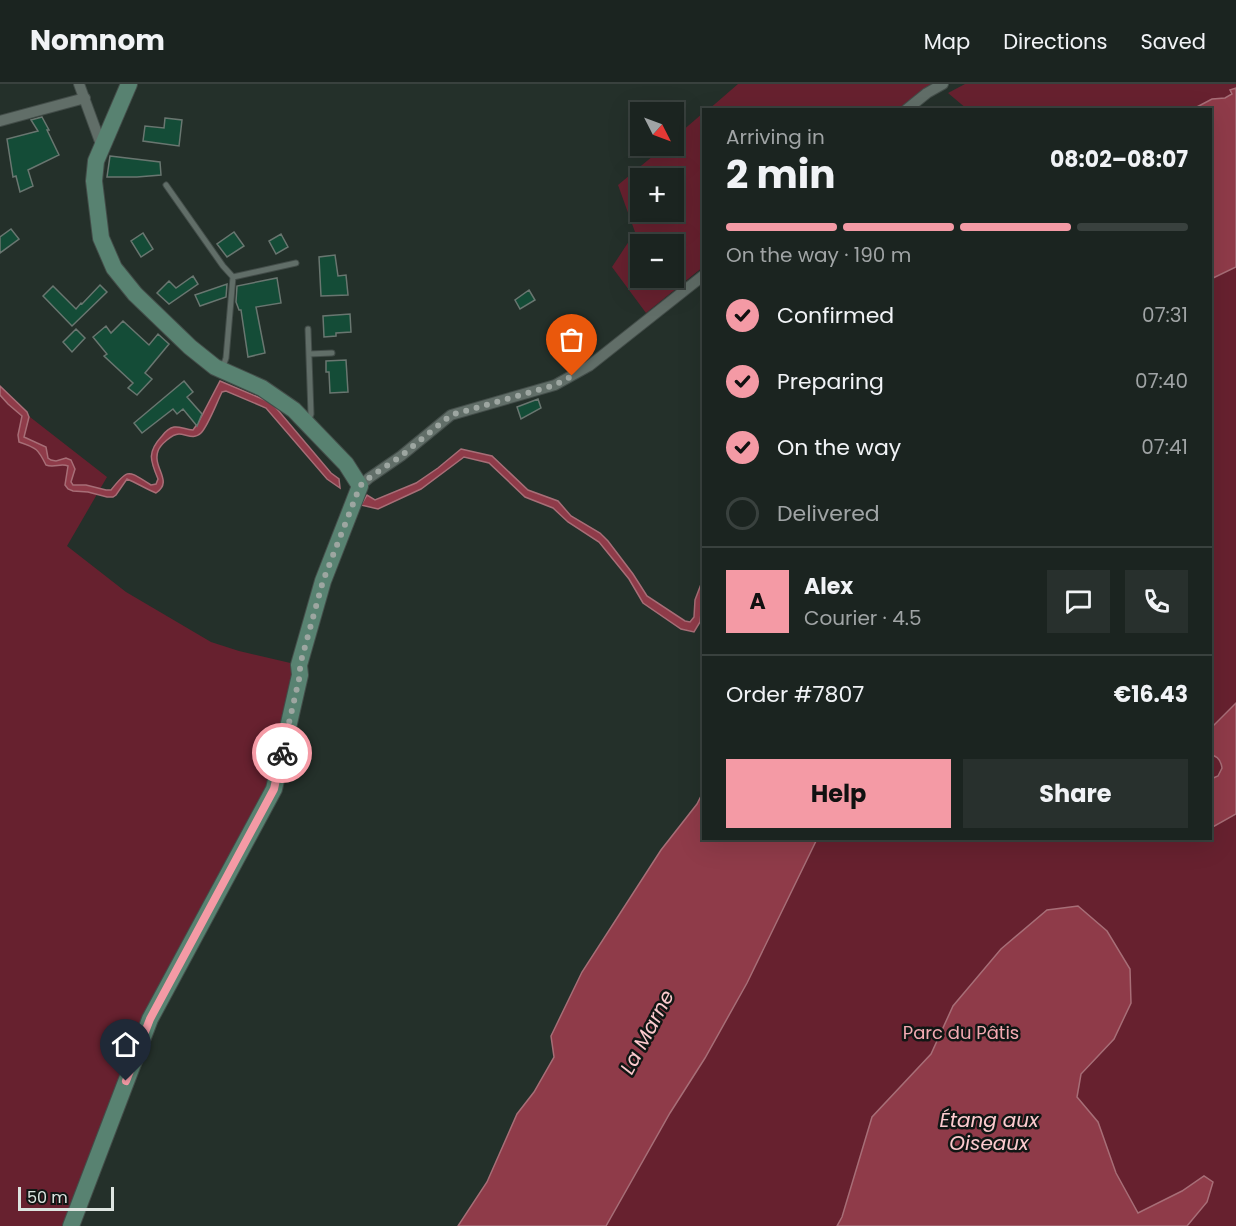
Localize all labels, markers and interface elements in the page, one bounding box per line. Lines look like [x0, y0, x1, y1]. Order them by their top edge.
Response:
text: Nomnom [30, 21, 165, 60]
text: Map [924, 27, 970, 56]
text: Directions [1003, 27, 1107, 56]
text: Saved [1140, 27, 1206, 56]
north arrow [630, 102, 684, 156]
map controls [630, 102, 684, 288]
text: Arriving in [726, 123, 825, 151]
text: 08:02–08:07 [1050, 144, 1188, 175]
text: 2 min [726, 147, 836, 202]
button: + [630, 168, 684, 222]
button: − [630, 234, 684, 288]
text: On the way · 190 m [726, 241, 911, 269]
icon: check [726, 299, 759, 332]
text: Confirmed [777, 300, 894, 331]
text: 07:31 [1142, 301, 1188, 329]
pin [546, 314, 597, 376]
icon: bag [555, 323, 588, 356]
icon: check [726, 365, 759, 398]
text: Preparing [777, 366, 884, 397]
text: 07:40 [1135, 367, 1188, 395]
icon: check [726, 431, 759, 464]
text: On the way [777, 432, 901, 463]
text: 07:41 [1141, 433, 1188, 461]
text: Delivered [777, 498, 880, 529]
button: chat [1047, 570, 1110, 633]
button: phone [1125, 570, 1188, 633]
text: Alex [804, 571, 853, 602]
text: A [749, 586, 766, 617]
text: Courier · 4.5 [804, 604, 922, 632]
text: Order #7807 [726, 679, 864, 710]
text: €16.43 [1114, 679, 1188, 710]
courier [252, 723, 312, 783]
icon: bike [266, 737, 299, 770]
button: Help [726, 759, 951, 828]
button: Share [963, 759, 1188, 828]
water label: La Marne [613, 985, 681, 1079]
pin [100, 1019, 151, 1081]
park label: Parc du Pâtis [903, 1020, 1019, 1045]
icon: home [109, 1028, 142, 1061]
water label: Étang aux Oiseaux [939, 1106, 1040, 1157]
scale bar [18, 1184, 114, 1212]
text: 50 m [27, 1186, 68, 1209]

